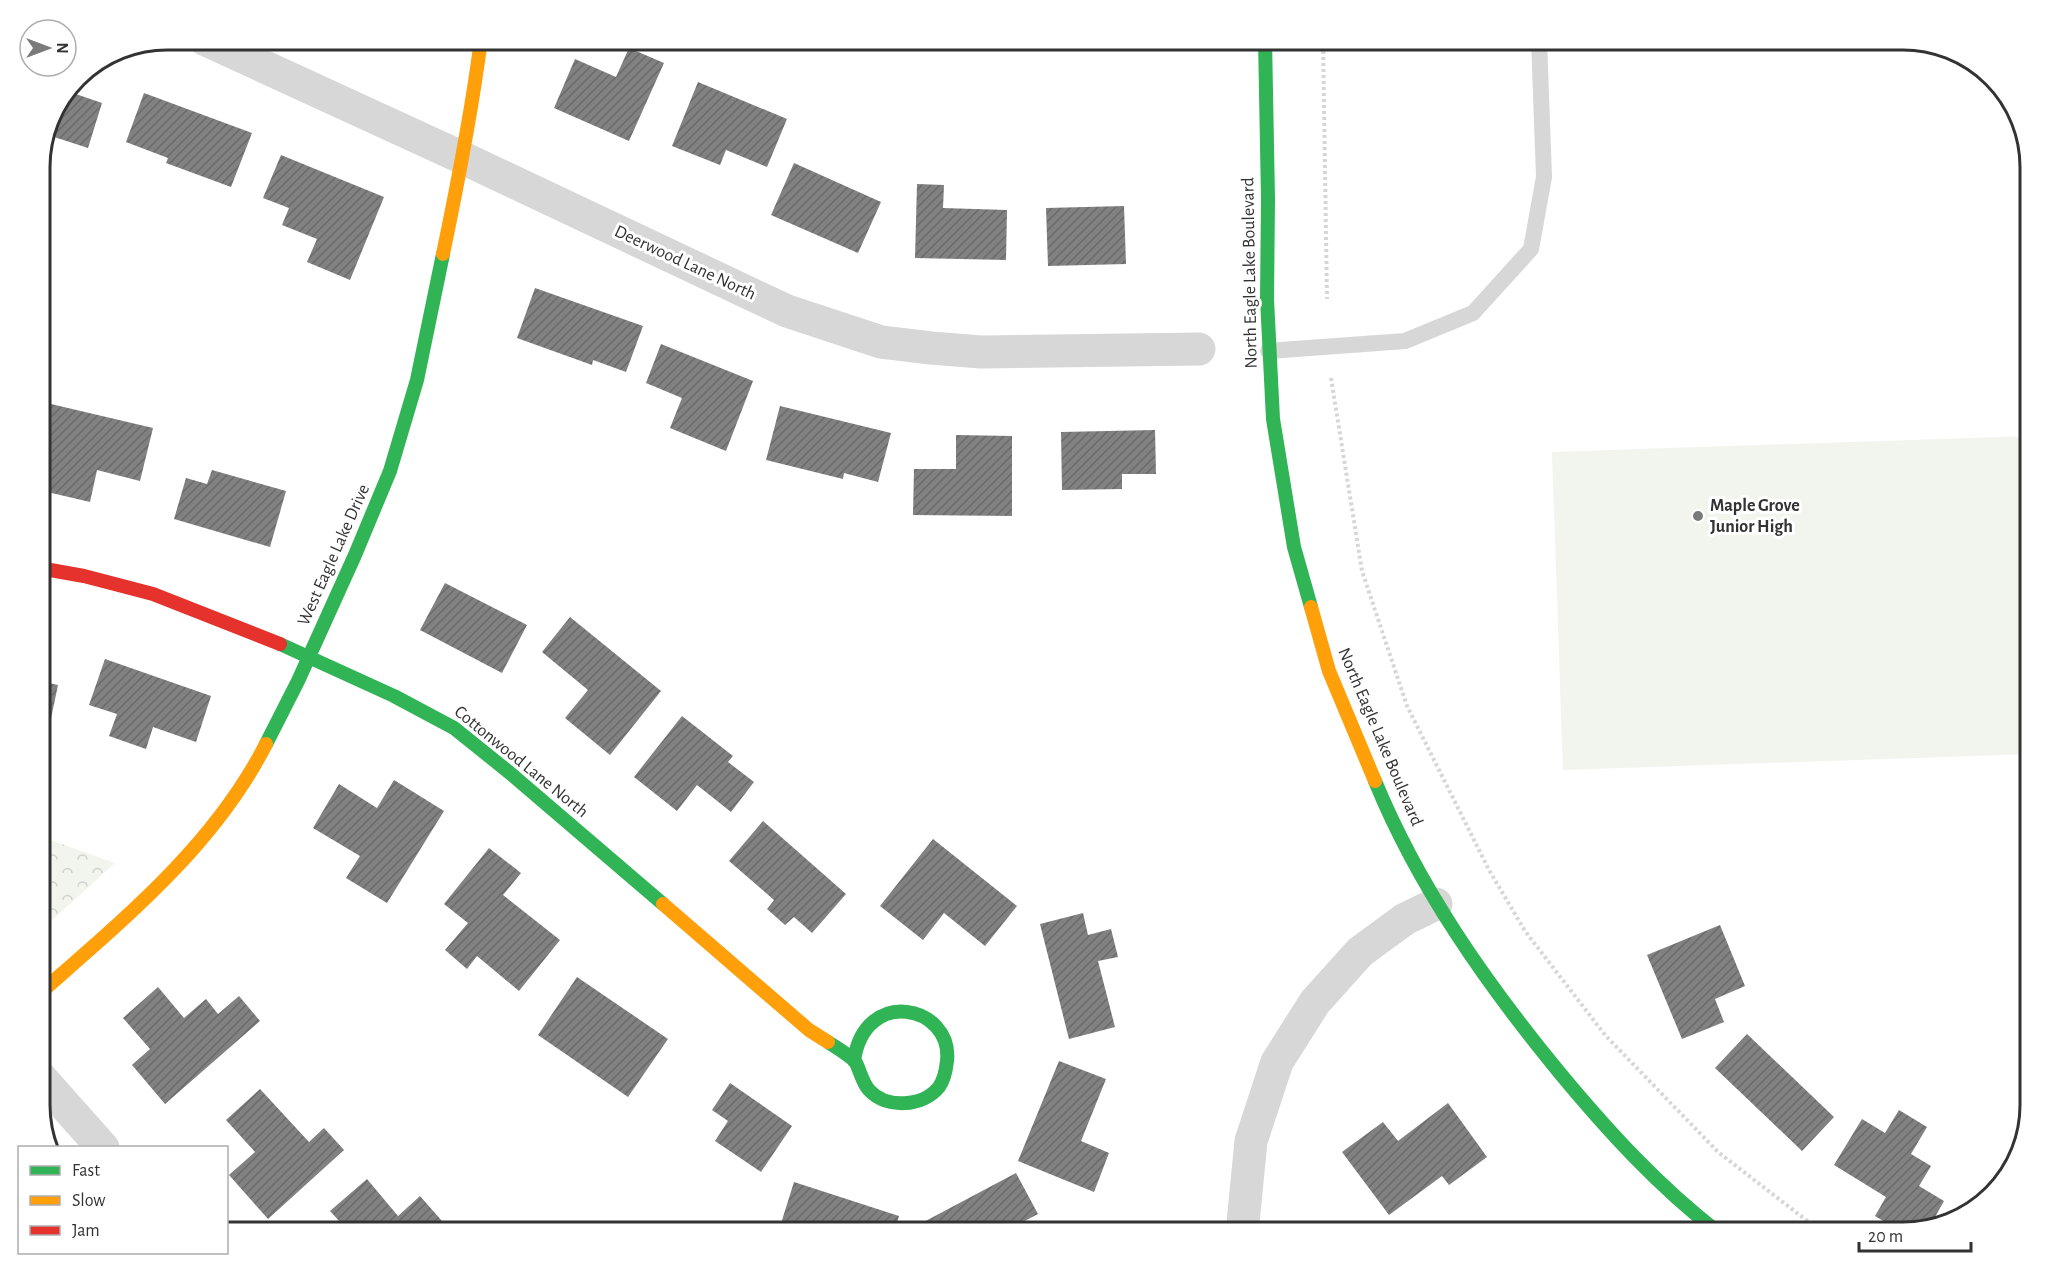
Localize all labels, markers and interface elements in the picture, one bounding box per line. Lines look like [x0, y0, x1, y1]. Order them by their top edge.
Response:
north arrow [18, 18, 78, 78]
text: N [54, 42, 70, 54]
street label: North Eagle Lake Boulevard [1239, 177, 1261, 369]
street label: Deerwood Lane North [612, 222, 758, 304]
street label: West Eagle Lake Drive [295, 482, 373, 628]
place label: Maple Grove Junior High [1710, 497, 1800, 536]
marker: Maple Grove Junior High [1691, 509, 1705, 523]
street label: North Eagle Lake Boulevard [1334, 645, 1426, 829]
street label: Cottonwood Lane North [451, 703, 591, 821]
legend [18, 1146, 228, 1254]
text: Fast [72, 1162, 100, 1180]
text: Slow [72, 1192, 105, 1210]
scale bar [1859, 1215, 1972, 1253]
text: Jam [72, 1222, 100, 1240]
text: 20 m [1868, 1228, 1903, 1246]

